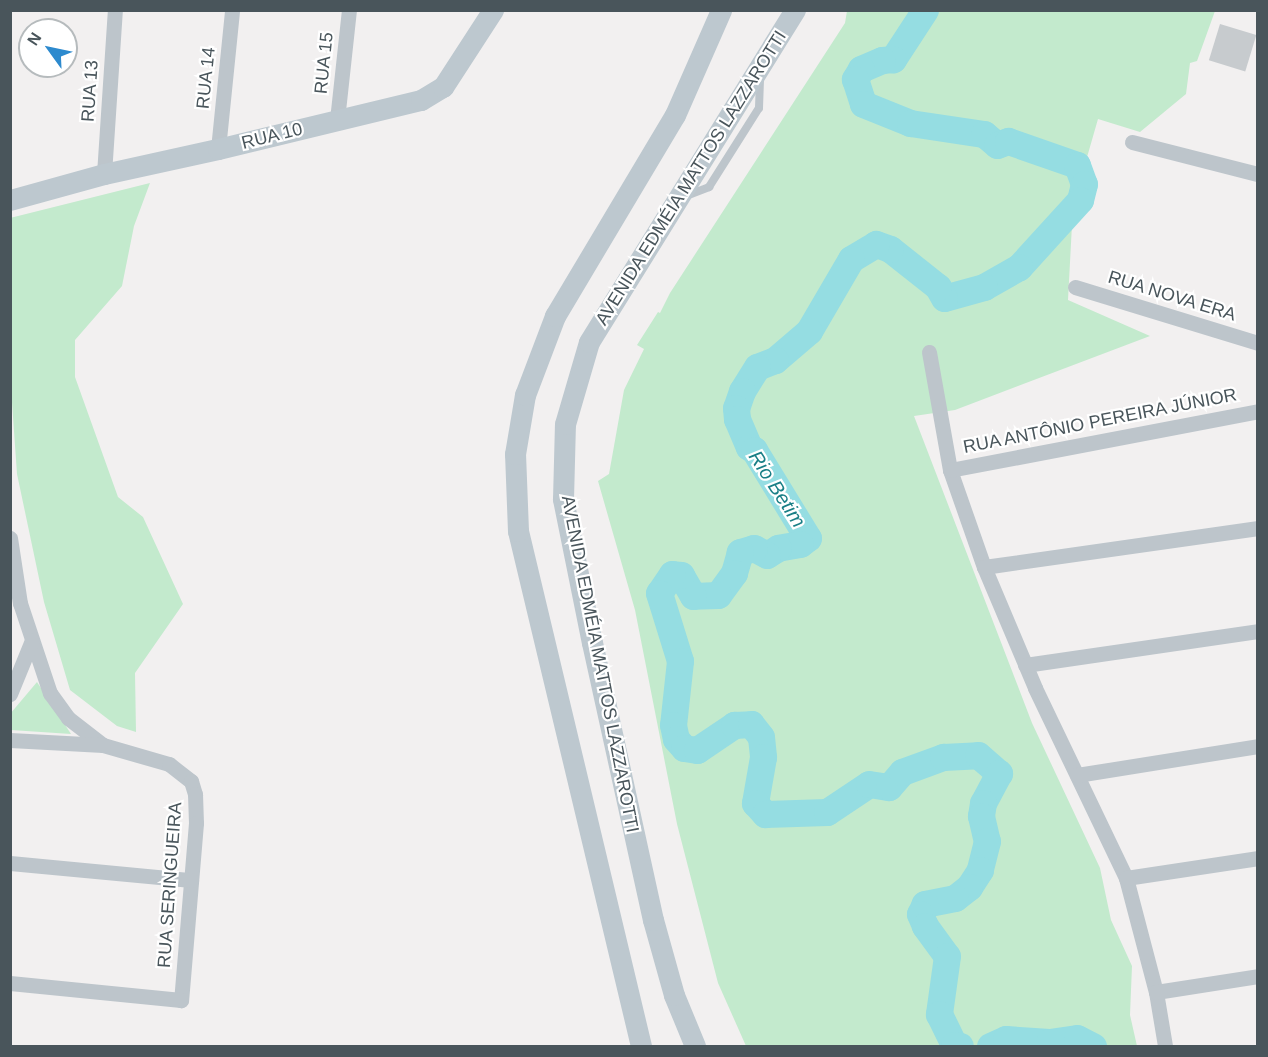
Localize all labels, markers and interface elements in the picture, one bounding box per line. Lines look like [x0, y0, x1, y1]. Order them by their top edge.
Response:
north arrow [18, 18, 78, 78]
street label: AVENIDA EDMÉIA MATTOS LAZZAROTTI [590, 26, 792, 330]
text: N [24, 30, 44, 48]
street label: RUA 15 [310, 31, 338, 95]
street label: RUA 14 [192, 46, 220, 110]
street label: RUA 13 [77, 59, 103, 123]
street label: RUA 10 [239, 118, 305, 154]
street label: RUA NOVA ERA [1104, 266, 1240, 326]
street label: RUA ANTÔNIO PEREIRA JÚNIOR [960, 384, 1240, 458]
water label: Rio Betim [743, 446, 811, 532]
street label: AVENIDA EDMÉIA MATTOS LAZZAROTTI [556, 493, 644, 835]
street label: RUA SERINGUEIRA [153, 801, 187, 969]

